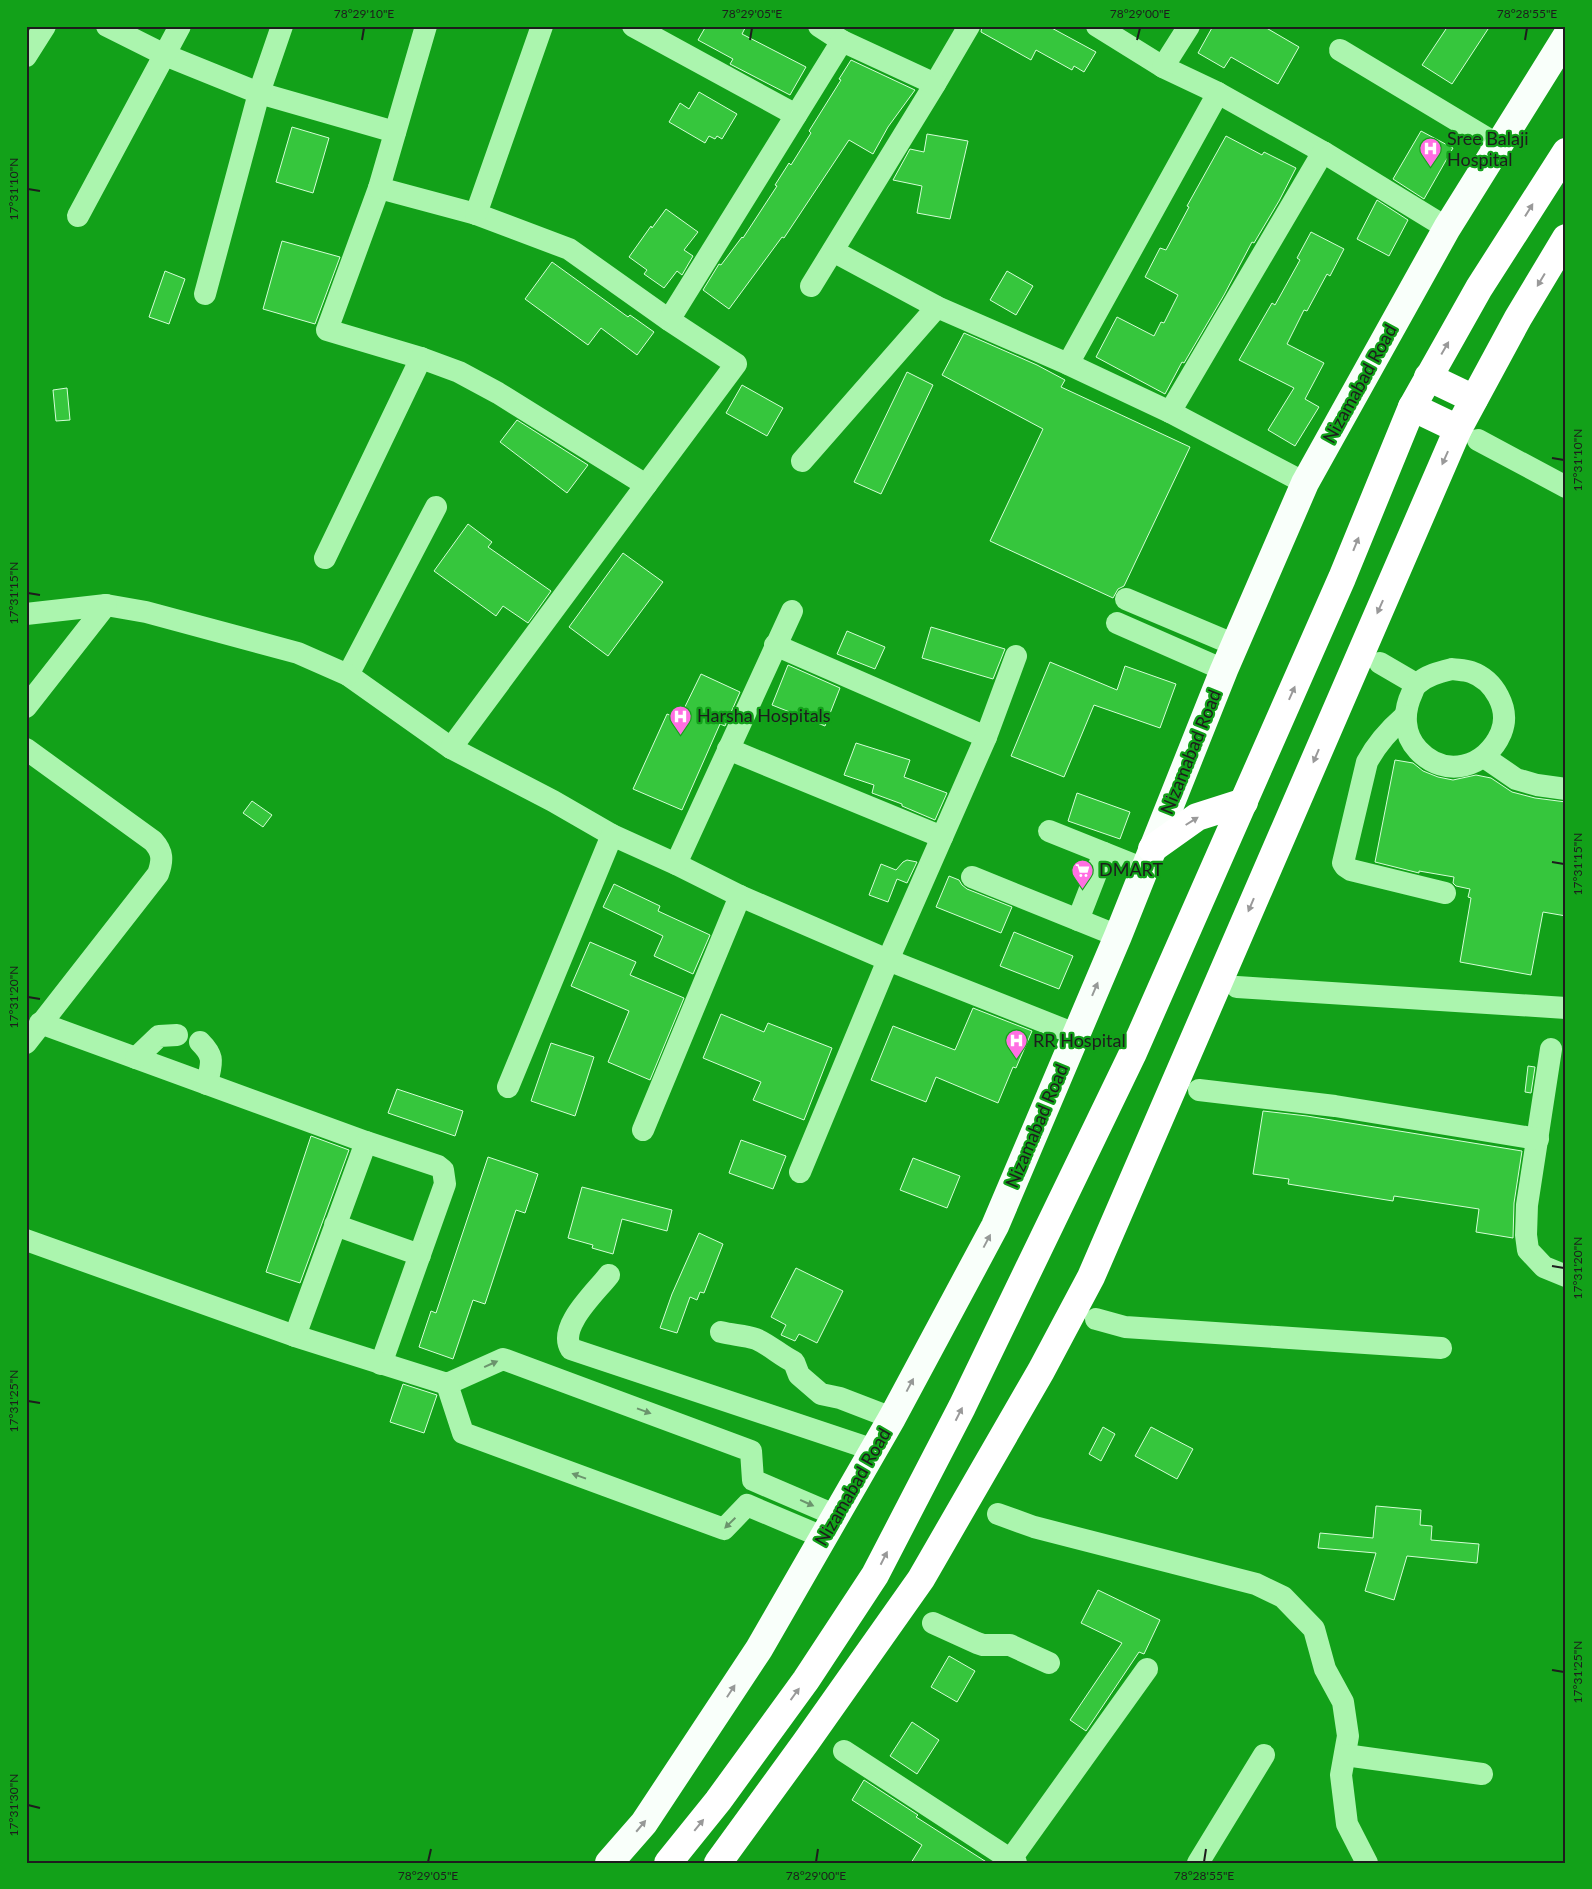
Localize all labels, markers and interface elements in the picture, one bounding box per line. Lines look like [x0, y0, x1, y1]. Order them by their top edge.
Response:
text: 78°29'10"E [334, 6, 394, 21]
text: 78°29'05"E [722, 6, 782, 21]
text: 78°29'00"E [1110, 6, 1170, 21]
text: 78°28'55"E [1497, 6, 1557, 21]
place label: Sree Balaji Hospital [1447, 127, 1529, 170]
hospital icon: Sree Balaji Hospital [1419, 137, 1443, 168]
text: 17°31'10"N [6, 158, 21, 220]
one-way arrow [1524, 203, 1534, 216]
one-way arrow [1536, 273, 1545, 286]
street label: Nizamabad Road [1317, 320, 1401, 447]
one-way arrow [1440, 342, 1449, 355]
text: 17°31'10"N [1570, 429, 1585, 491]
one-way arrow [1441, 451, 1449, 465]
one-way arrow [1352, 536, 1360, 551]
text: 17°31'15"N [6, 562, 21, 624]
one-way arrow [1376, 600, 1384, 614]
street label: Nizamabad Road [1155, 686, 1225, 817]
one-way arrow [1289, 686, 1297, 700]
hospital icon: Harsha Hospitals [669, 704, 693, 735]
place label: Harsha Hospitals [697, 704, 831, 726]
one-way arrow [1311, 749, 1319, 763]
one-way arrow [1186, 816, 1199, 826]
text: 17°31'15"N [1570, 833, 1585, 895]
supermarket icon: DMART [1071, 858, 1095, 889]
place label: DMART [1099, 858, 1163, 880]
one-way arrow [1247, 898, 1255, 912]
text: 17°31'20"N [6, 966, 21, 1028]
one-way arrow [1091, 982, 1099, 996]
hospital icon: RR Hospital [1005, 1029, 1029, 1060]
place label: RR Hospital [1033, 1029, 1126, 1051]
street label: Nizamabad Road [1000, 1060, 1072, 1191]
one-way arrow [983, 1234, 991, 1249]
text: 17°31'20"N [1570, 1237, 1585, 1299]
one-way arrow [484, 1360, 499, 1368]
text: 17°31'25"N [6, 1370, 21, 1432]
one-way arrow [906, 1377, 914, 1392]
one-way arrow [955, 1407, 963, 1421]
one-way arrow [636, 1408, 651, 1415]
street label: Nizamabad Road [810, 1424, 895, 1549]
one-way arrow [572, 1472, 587, 1479]
one-way arrow [800, 1499, 814, 1507]
one-way arrow [724, 1517, 736, 1529]
one-way arrow [880, 1551, 888, 1565]
text: 17°31'25"N [1570, 1641, 1585, 1703]
one-way arrow [727, 1685, 736, 1698]
one-way arrow [790, 1687, 800, 1701]
text: 17°31'30"N [6, 1774, 21, 1836]
one-way arrow [693, 1819, 704, 1832]
one-way arrow [635, 1820, 646, 1833]
text: 78°29'05"E [398, 1868, 458, 1883]
text: 78°29'00"E [786, 1868, 846, 1883]
text: 78°28'55"E [1174, 1868, 1234, 1883]

